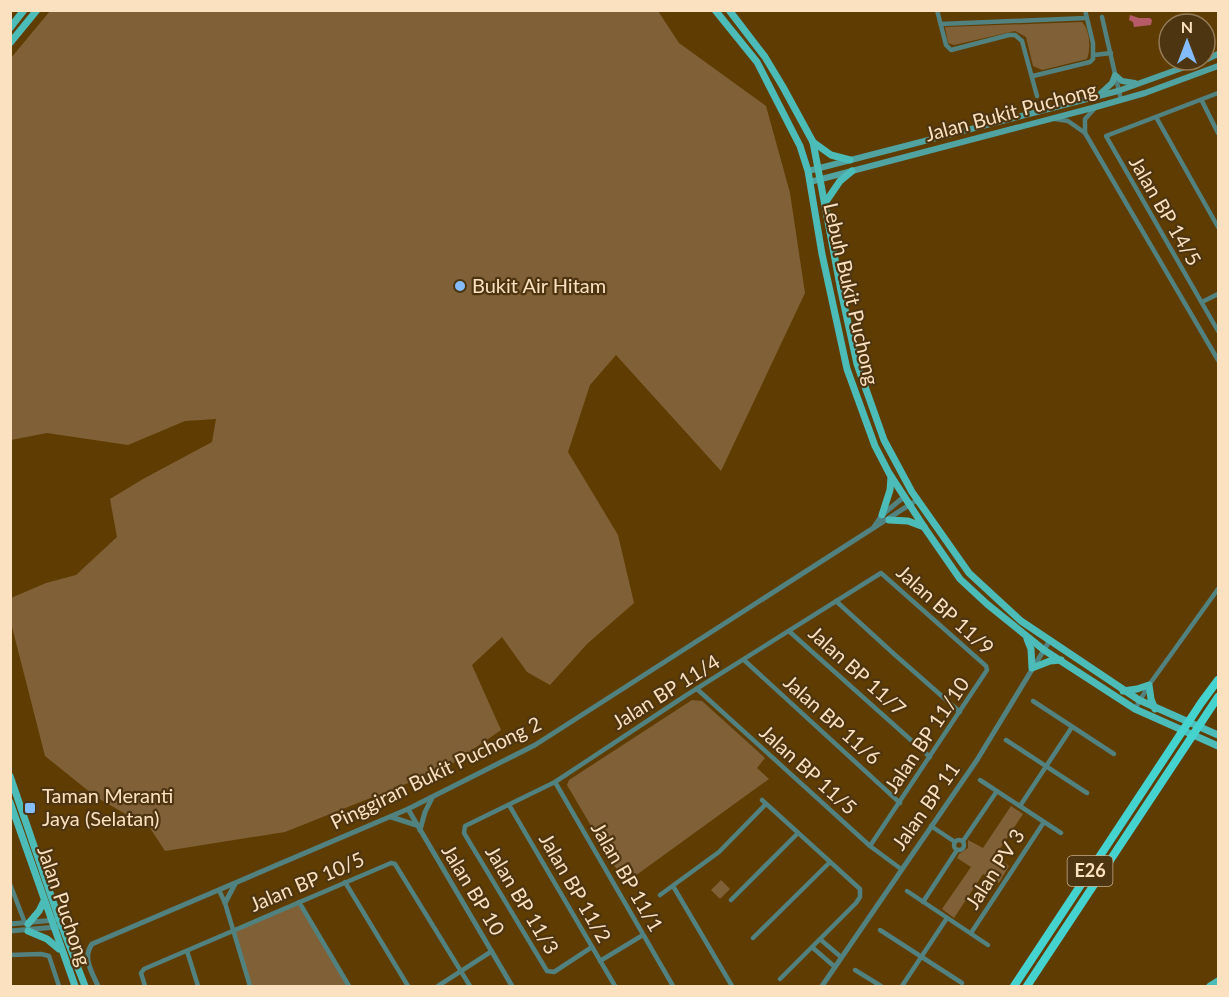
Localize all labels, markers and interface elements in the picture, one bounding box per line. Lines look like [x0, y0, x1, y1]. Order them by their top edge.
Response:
north arrow [1157, 12, 1217, 72]
text: N [1181, 17, 1193, 36]
street label: Jalan Bukit Puchong [922, 77, 1099, 145]
street label: Jalan BP 14/5 [1125, 152, 1207, 269]
street label: Lebuh Bukit Puchong [819, 200, 885, 387]
place label: Bukit Air Hitam [472, 273, 606, 297]
marker: Bukit Air Hitam [453, 279, 467, 293]
street label: Jalan BP 11/9 [892, 559, 999, 659]
street label: Jalan BP 11/7 [804, 620, 911, 720]
street label: Jalan BP 11/4 [607, 648, 724, 734]
street label: Jalan BP 11/6 [779, 669, 886, 769]
street label: Jalan BP 11/10 [879, 672, 974, 797]
street label: Pinggiran Bukit Puchong 2 [326, 711, 545, 834]
street label: Jalan BP 11/5 [755, 719, 862, 819]
street label: Jalan BP 11 [886, 757, 964, 854]
place label: Taman Meranti Jaya (Selatan) [42, 783, 173, 830]
marker: Taman Meranti Jaya (Selatan) [23, 801, 37, 815]
street label: Jalan BP 11/1 [587, 818, 669, 935]
street label: Jalan PV 3 [959, 824, 1029, 913]
street label: Jalan BP 11/2 [535, 829, 617, 946]
street label: Jalan BP 10 [437, 840, 510, 939]
street label: Jalan BP 11/3 [481, 841, 565, 958]
street label: Jalan Puchong [33, 842, 97, 969]
street label: Jalan BP 10/5 [246, 846, 368, 916]
road number: E26 [1068, 856, 1112, 886]

